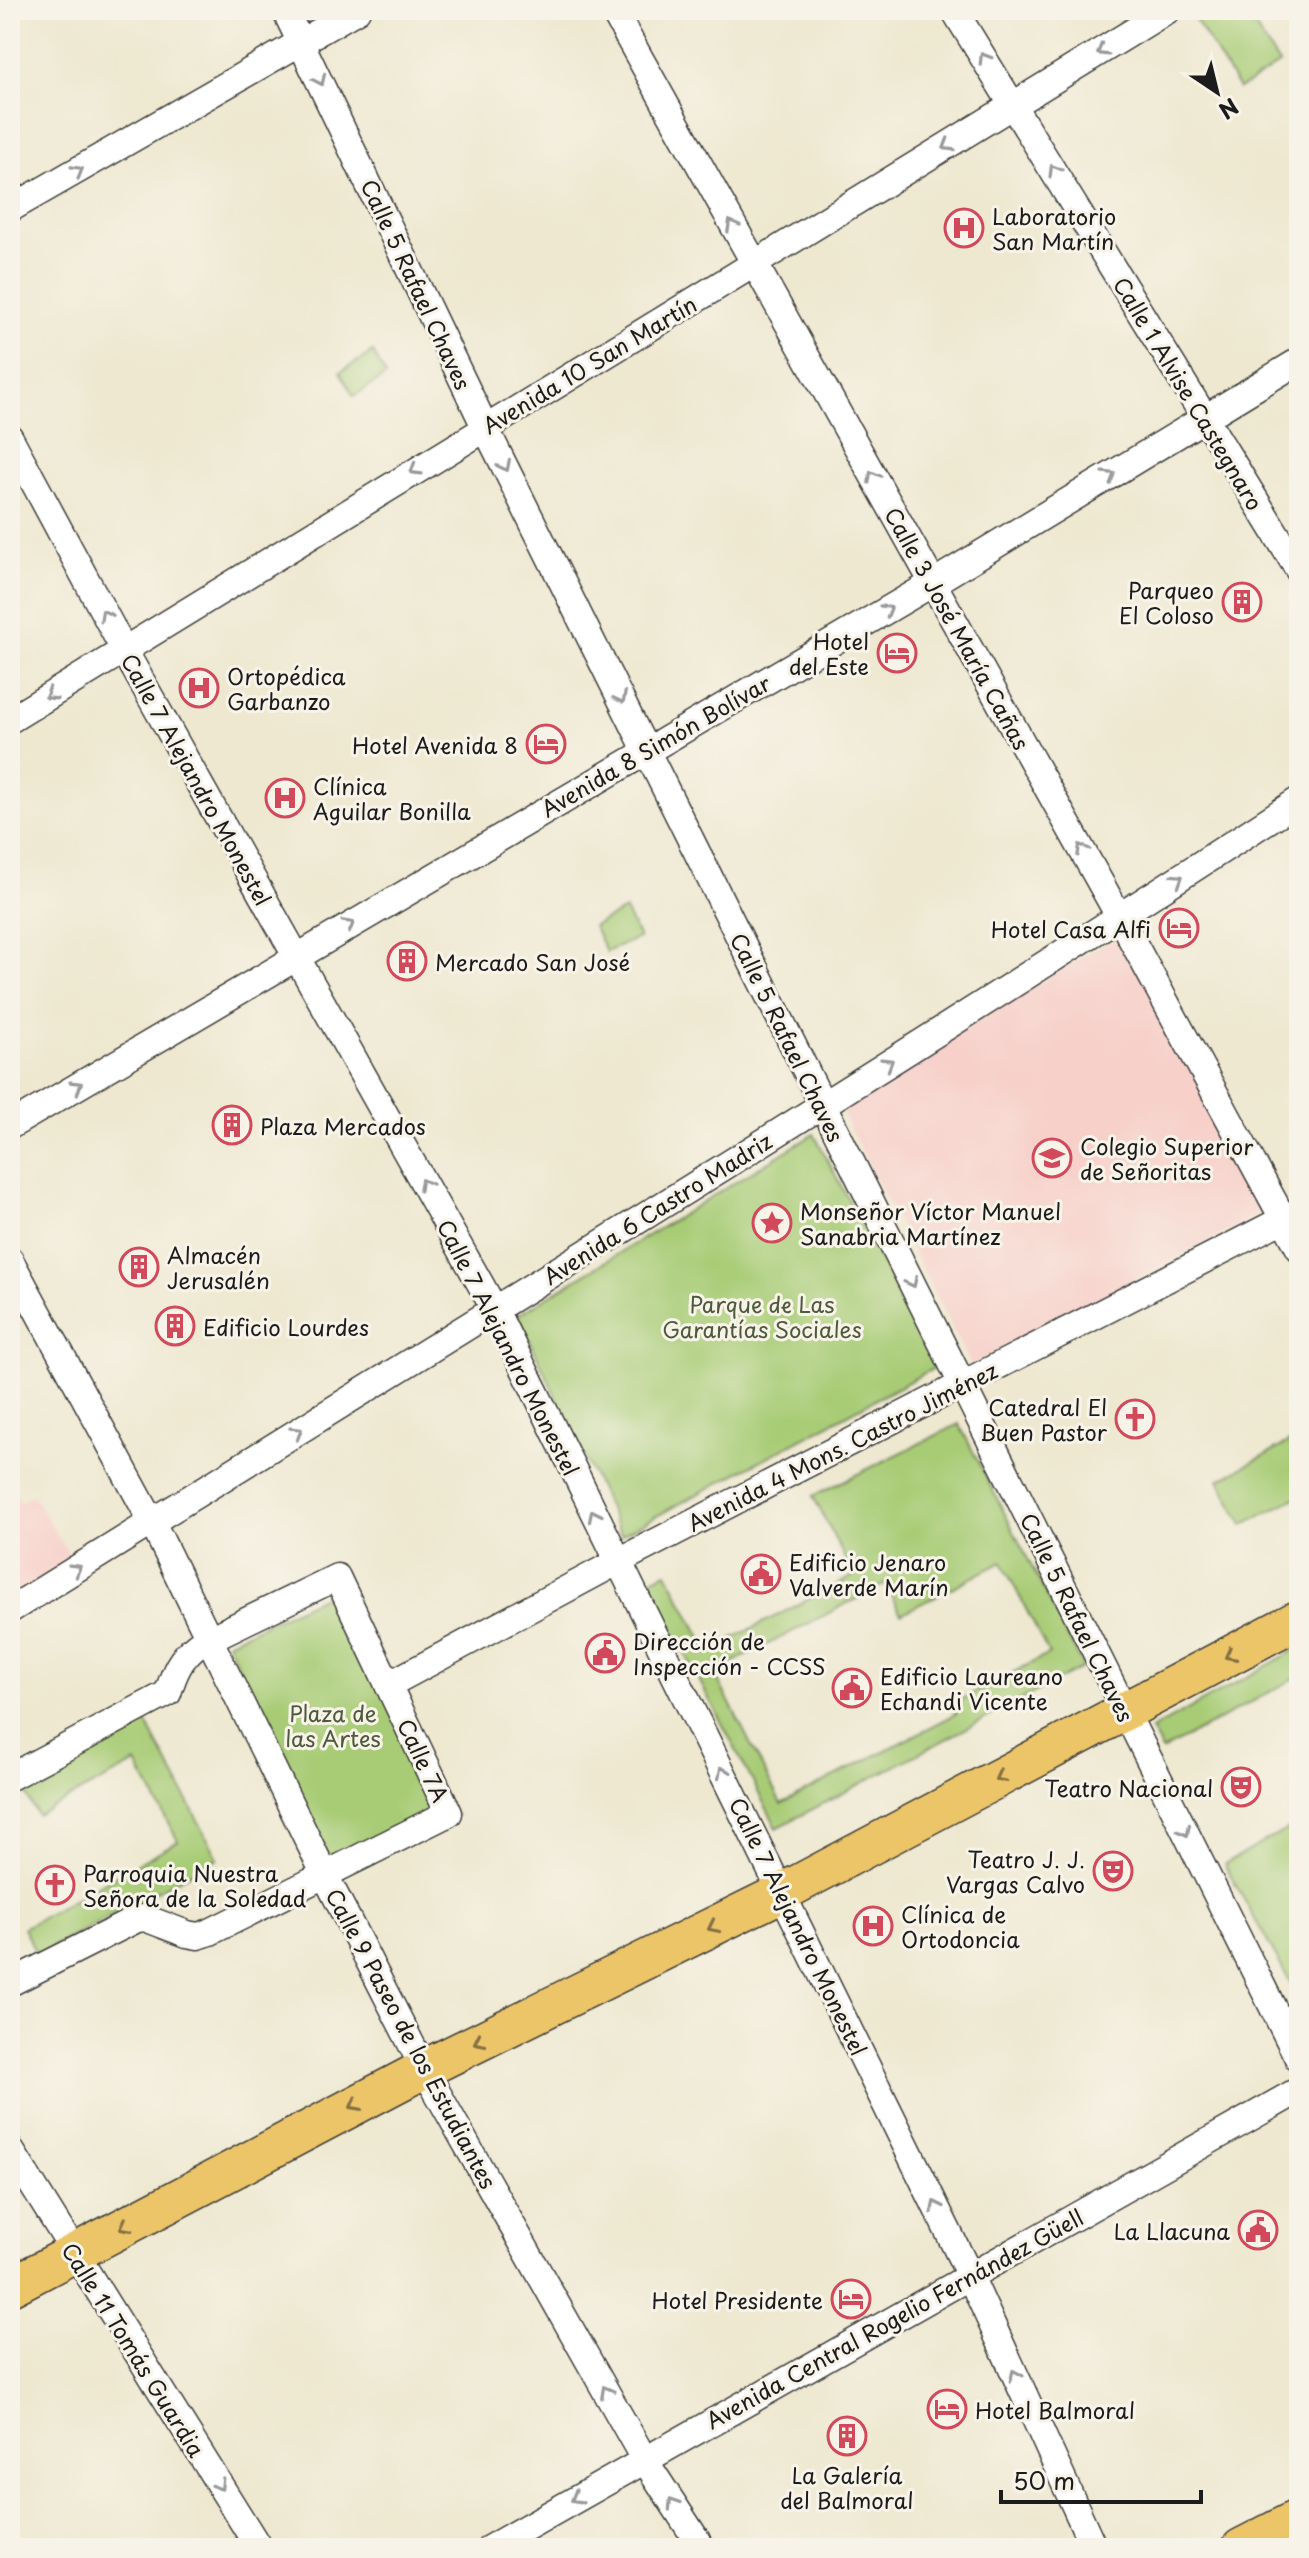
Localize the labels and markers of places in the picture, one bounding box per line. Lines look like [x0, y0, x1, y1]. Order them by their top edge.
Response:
place label: Laboratorio San Martín [992, 199, 1116, 257]
hospital icon: Laboratorio San Martín [943, 207, 985, 249]
place label: Parqueo El Coloso [1119, 573, 1214, 631]
building icon: Parqueo El Coloso [1221, 581, 1263, 623]
place label: Hotel del Este [789, 624, 869, 682]
hotel icon: Hotel del Este [876, 632, 918, 674]
place label: Ortopédica Garbanzo [227, 659, 346, 717]
hospital icon: Ortopédica Garbanzo [178, 667, 220, 709]
hotel icon: Hotel Avenida 8 [525, 723, 567, 765]
place label: Hotel Avenida 8 [352, 728, 518, 761]
place label: Clínica Aguilar Bonilla [313, 769, 471, 827]
hospital icon: Clínica Aguilar Bonilla [264, 777, 306, 819]
hotel icon: Hotel Casa Alfi [1158, 907, 1200, 949]
place label: Hotel Casa Alfi [991, 912, 1151, 945]
building icon: Mercado San José [386, 940, 428, 982]
place label: Mercado San José [435, 945, 630, 978]
building icon: Plaza Mercados [211, 1104, 253, 1146]
place label: Plaza Mercados [260, 1109, 426, 1142]
place label: Colegio Superior de Señoritas [1080, 1129, 1253, 1187]
school or university icon: Colegio Superior de Señoritas [1031, 1137, 1073, 1179]
place label: Monseñor Víctor Manuel Sanabria Martínez [800, 1194, 1061, 1252]
place icon: Monseñor Víctor Manuel Sanabria Martínez [751, 1202, 793, 1244]
place label: Almacén Jerusalén [167, 1238, 270, 1296]
building icon: Almacén Jerusalén [118, 1246, 160, 1288]
building icon: Edificio Lourdes [154, 1305, 196, 1347]
place label: Edificio Lourdes [203, 1310, 369, 1343]
place label: Catedral El Buen Pastor [980, 1390, 1108, 1448]
church icon: Catedral El Buen Pastor [1114, 1398, 1156, 1440]
place label: Edificio Jenaro Valverde Marín [789, 1545, 949, 1603]
public building icon: Edificio Jenaro Valverde Marín [740, 1553, 782, 1595]
place label: Dirección de Inspección - CCSS [633, 1624, 826, 1682]
public building icon: Dirección de Inspección - CCSS [584, 1632, 626, 1674]
place label: Edificio Laureano Echandi Vicente [880, 1659, 1063, 1717]
public building icon: Edificio Laureano Echandi Vicente [831, 1667, 873, 1709]
theatre icon: Teatro Nacional [1220, 1766, 1262, 1808]
place label: Teatro Nacional [1044, 1771, 1213, 1804]
place label: Teatro J. J. Vargas Calvo [946, 1842, 1085, 1900]
theatre icon: Teatro J. J. Vargas Calvo [1092, 1850, 1134, 1892]
place label: Parroquia Nuestra Señora de la Soledad [83, 1856, 306, 1914]
church icon: Parroquia Nuestra Señora de la Soledad [34, 1864, 76, 1906]
place label: Clínica de Ortodoncia [901, 1897, 1020, 1955]
hospital icon: Clínica de Ortodoncia [852, 1905, 894, 1947]
public building icon: La Llacuna [1237, 2209, 1279, 2251]
place label: La Llacuna [1114, 2214, 1230, 2247]
hotel icon: Hotel Presidente [830, 2278, 872, 2320]
place label: Hotel Presidente [652, 2283, 823, 2316]
hotel icon: Hotel Balmoral [926, 2388, 968, 2430]
place label: Hotel Balmoral [975, 2393, 1135, 2426]
building icon: La Galería del Balmoral [826, 2415, 868, 2457]
place label: La Galería del Balmoral [780, 2458, 914, 2516]

